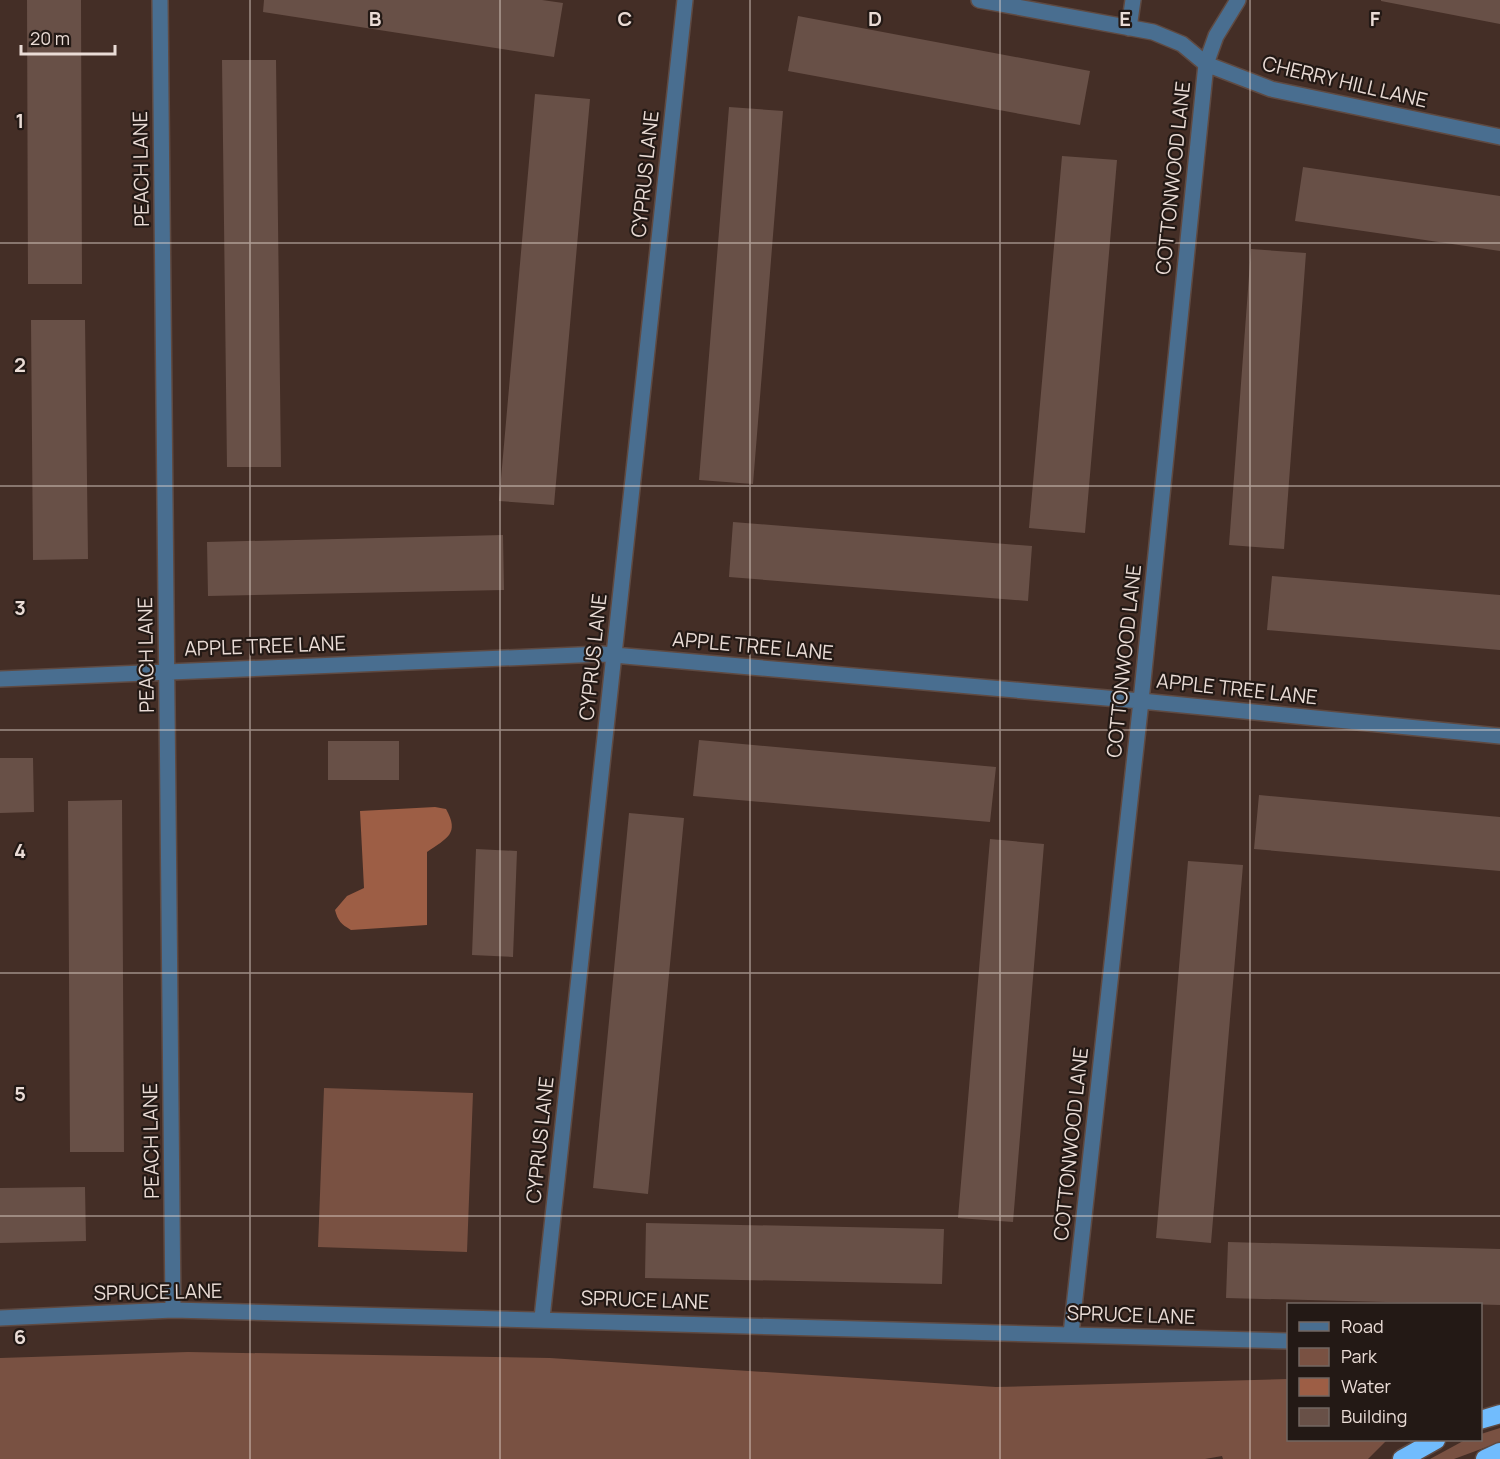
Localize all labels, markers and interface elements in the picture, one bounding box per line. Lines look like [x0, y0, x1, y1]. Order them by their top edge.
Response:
text: B [369, 5, 382, 32]
text: C [618, 5, 632, 32]
text: D [868, 5, 882, 32]
text: E [1119, 5, 1131, 32]
text: F [1370, 5, 1381, 32]
scale bar [21, 18, 116, 56]
text: 20 m [30, 26, 70, 50]
street label: CHERRY HILL LANE [1260, 49, 1430, 114]
street label: COTTONWOOD LANE [1149, 80, 1196, 276]
text: 1 [16, 107, 24, 134]
street label: CYPRUS LANE [624, 109, 665, 239]
street label: PEACH LANE [126, 111, 155, 227]
text: 2 [14, 351, 26, 378]
street label: COTTONWOOD LANE [1100, 563, 1147, 759]
street label: CYPRUS LANE [572, 592, 613, 722]
text: 3 [14, 594, 26, 621]
street label: PEACH LANE [131, 597, 160, 713]
street label: APPLE TREE LANE [671, 625, 835, 666]
street label: APPLE TREE LANE [184, 629, 346, 662]
street label: APPLE TREE LANE [1155, 667, 1319, 710]
text: 4 [14, 837, 26, 864]
street label: COTTONWOOD LANE [1047, 1046, 1094, 1242]
street label: CYPRUS LANE [519, 1075, 560, 1205]
text: 5 [14, 1080, 26, 1107]
street label: PEACH LANE [136, 1083, 165, 1199]
street label: SPRUCE LANE [93, 1277, 223, 1306]
street label: SPRUCE LANE [580, 1284, 710, 1315]
street label: SPRUCE LANE [1066, 1299, 1196, 1330]
legend [1287, 1303, 1482, 1441]
text: Road [1341, 1314, 1384, 1338]
text: 6 [14, 1323, 26, 1350]
text: Park [1341, 1344, 1378, 1368]
text: Water [1341, 1374, 1391, 1398]
text: Building [1341, 1404, 1407, 1428]

